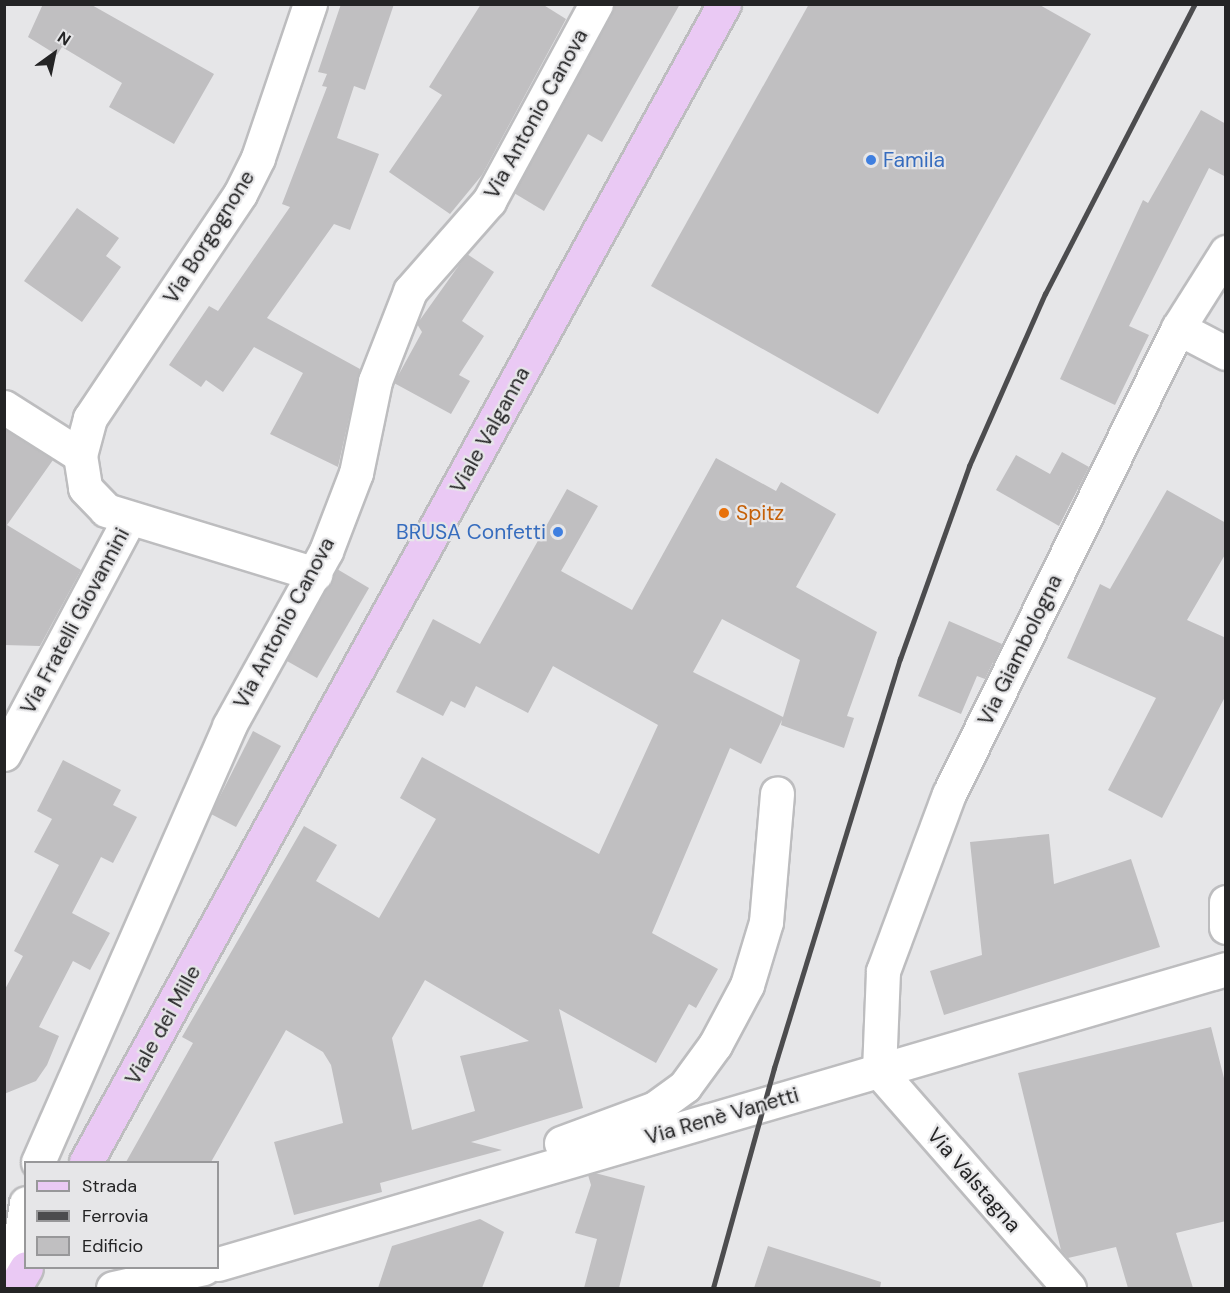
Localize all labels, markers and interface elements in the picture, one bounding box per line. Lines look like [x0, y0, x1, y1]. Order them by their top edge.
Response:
north arrow [24, 24, 84, 84]
street label: Via Antonio Canova [479, 25, 593, 203]
text: N [53, 26, 75, 50]
place label: Famila [883, 147, 945, 173]
marker: Famila [864, 153, 878, 167]
street label: Via Borgognone [158, 166, 260, 308]
street label: Viale Valganna [445, 363, 535, 497]
place label: Spitz [736, 500, 784, 526]
marker: Spitz [717, 506, 731, 520]
place label: BRUSA Confetti [396, 519, 546, 545]
street label: Via Fratelli Giovannini [15, 524, 135, 718]
marker: BRUSA Confetti [551, 525, 565, 539]
street label: Via Antonio Canova [228, 533, 340, 713]
street label: Via Giambologna [973, 570, 1067, 730]
street label: Viale dei Mille [120, 961, 206, 1089]
street label: Via Renè Vanetti [642, 1082, 802, 1150]
street label: Via Valstagna [922, 1123, 1026, 1237]
legend [24, 1161, 219, 1269]
text: Strada [82, 1174, 137, 1198]
text: Ferrovia [82, 1204, 148, 1228]
text: Edificio [82, 1234, 143, 1258]

